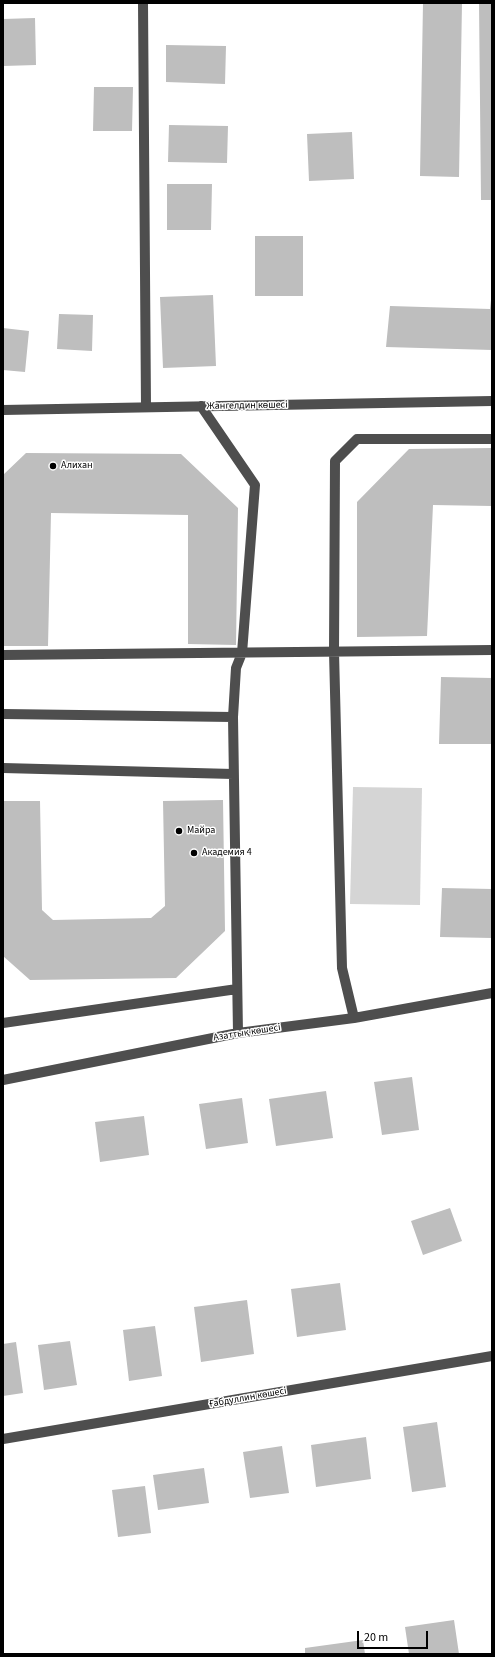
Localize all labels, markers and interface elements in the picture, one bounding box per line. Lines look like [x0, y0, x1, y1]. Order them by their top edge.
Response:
street label: Жангелдин көшесі [206, 399, 288, 413]
place label: Алихан [61, 460, 93, 472]
marker: Алихан [48, 461, 58, 471]
place label: Майра [187, 825, 215, 837]
marker: Майра [174, 826, 184, 836]
place label: Академия 4 [202, 847, 252, 859]
marker: Академия 4 [189, 848, 199, 858]
street label: Азаттық көшесі [213, 1022, 281, 1044]
street label: Ғабдуллин көшесі [208, 1385, 288, 1411]
scale bar [359, 1623, 430, 1649]
text: 20 m [364, 1629, 388, 1646]

